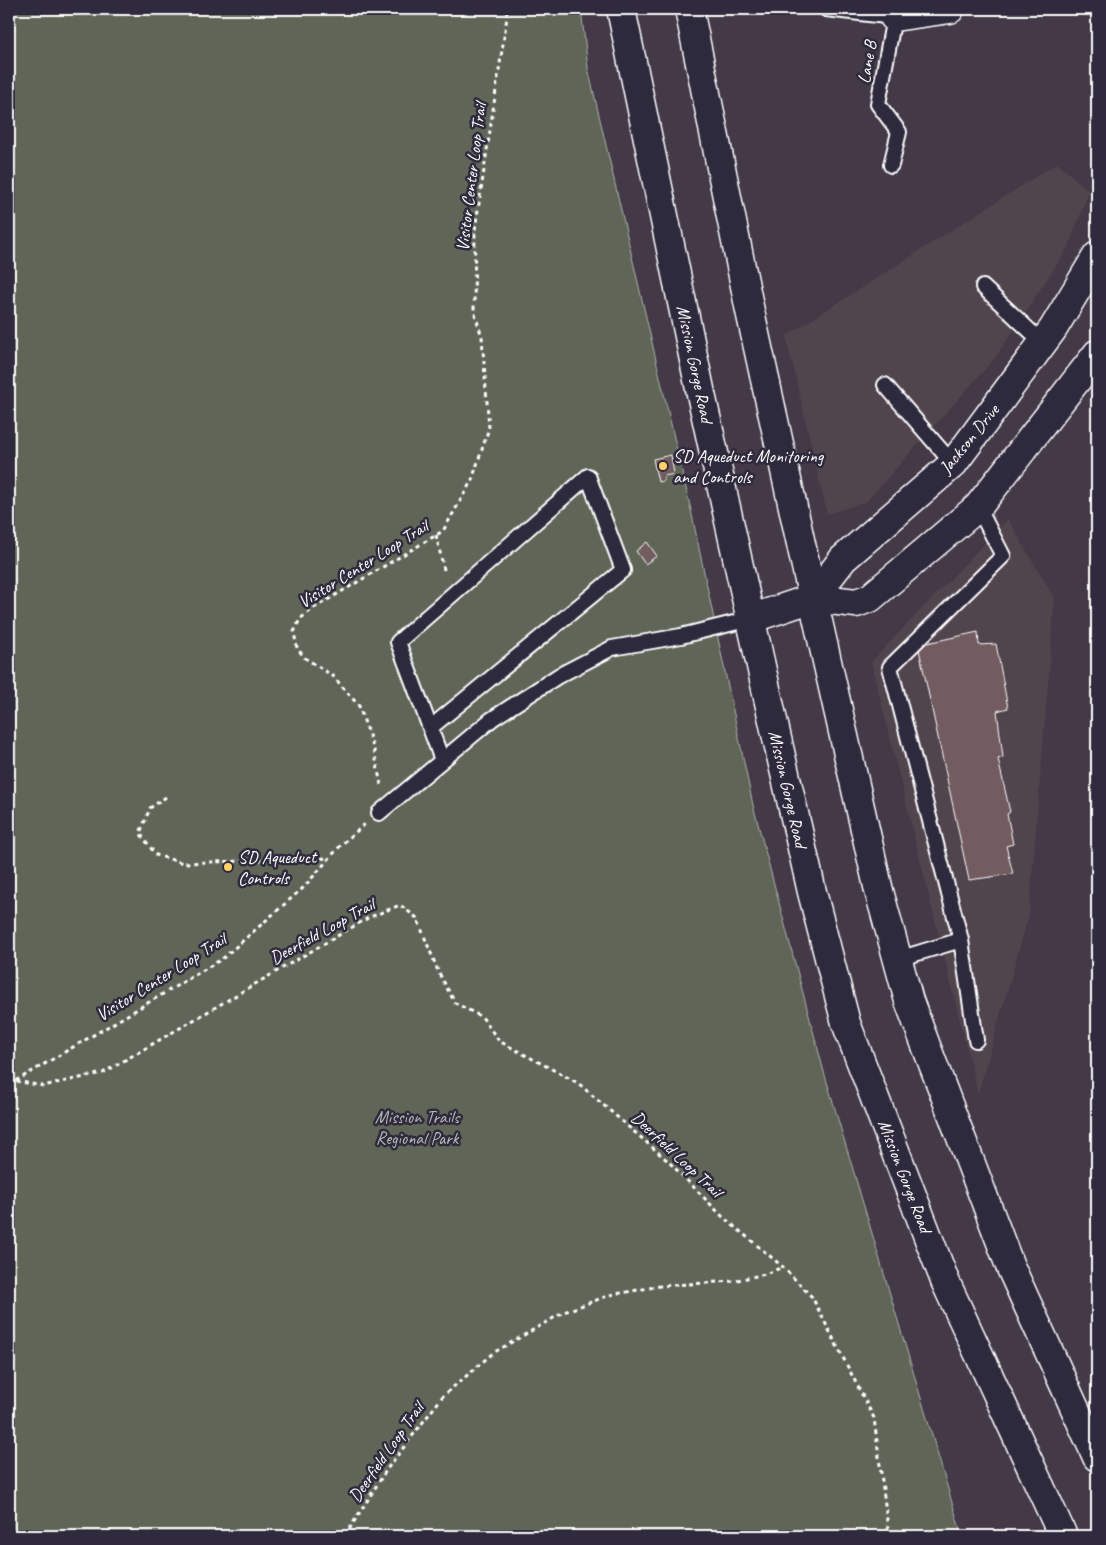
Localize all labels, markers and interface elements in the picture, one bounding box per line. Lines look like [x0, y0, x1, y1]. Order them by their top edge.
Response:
street label: Lane B [852, 37, 882, 85]
street label: Visitor Center Loop Trail [451, 99, 491, 252]
street label: Mission Gorge Road [672, 303, 719, 428]
street label: Jackson Drive [934, 399, 1004, 479]
place label: SD Aqueduct Monitoring and Controls [673, 445, 825, 488]
marker: SD Aqueduct Monitoring and Controls [657, 460, 669, 472]
street label: Visitor Center Loop Trail [294, 514, 434, 613]
street label: Mission Gorge Road [764, 728, 813, 852]
place label: SD Aqueduct Controls [238, 846, 318, 889]
marker: SD Aqueduct Controls [222, 861, 234, 873]
street label: Deerfield Loop Trail [266, 892, 381, 969]
street label: Visitor Center Loop Trail [92, 927, 232, 1026]
park label: Mission Trails Regional Park [375, 1106, 461, 1149]
street label: Deerfield Loop Trail [627, 1106, 729, 1204]
street label: Mission Gorge Road [873, 1116, 938, 1238]
street label: Deerfield Loop Trail [344, 1396, 430, 1506]

